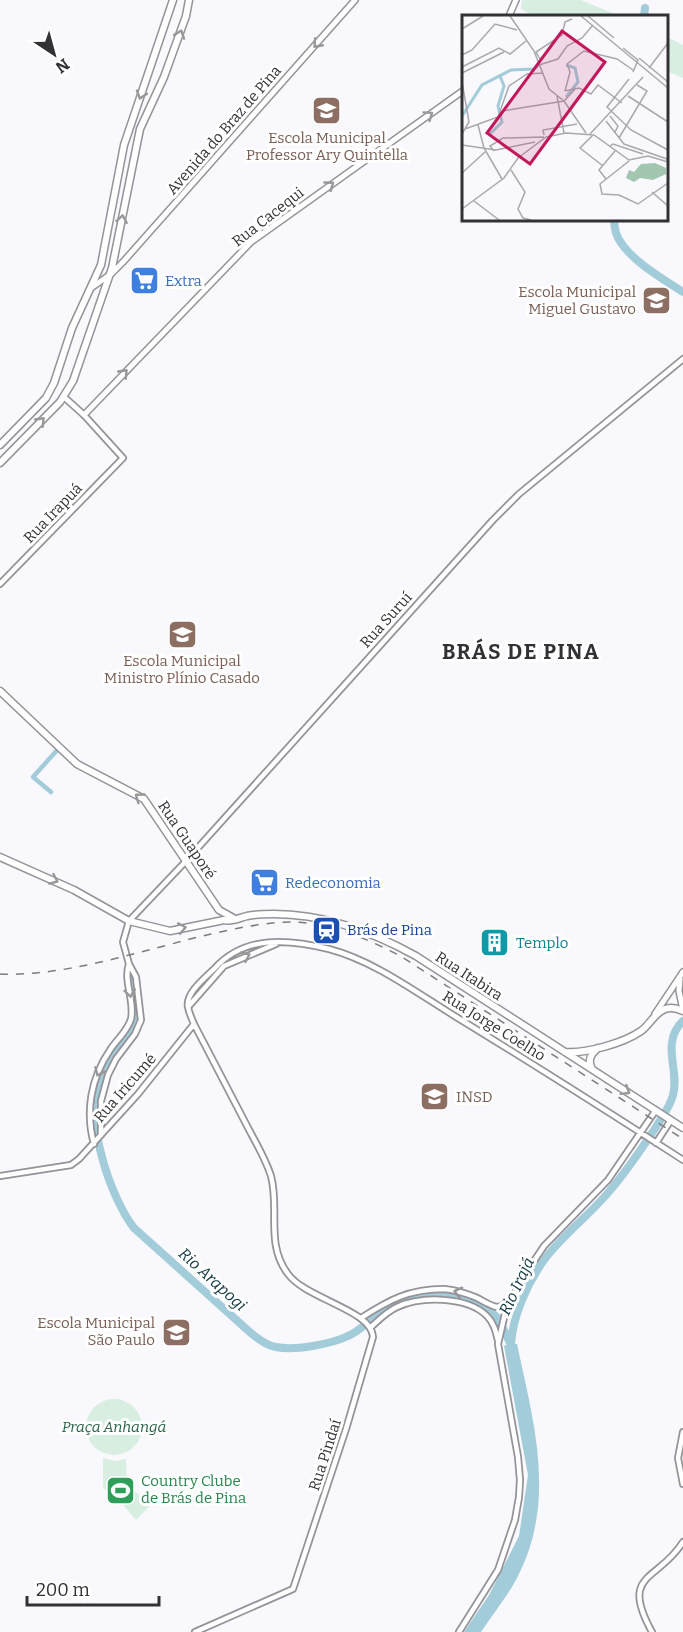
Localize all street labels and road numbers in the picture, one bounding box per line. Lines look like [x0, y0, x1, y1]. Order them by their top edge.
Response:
street label: Avenida do Braz de Pina [163, 62, 285, 198]
street label: Rua Cacequi [229, 183, 308, 250]
street label: Rua Irapuá [20, 479, 86, 547]
street label: Rua Suruí [356, 588, 416, 651]
street label: Rua Guaporé [154, 797, 220, 883]
street label: Rua Itabira [432, 948, 506, 1004]
street label: Rua Jorge Coelho [439, 987, 549, 1065]
street label: Rua Iricumé [90, 1050, 160, 1126]
street label: Rua Pindaí [305, 1416, 345, 1493]

